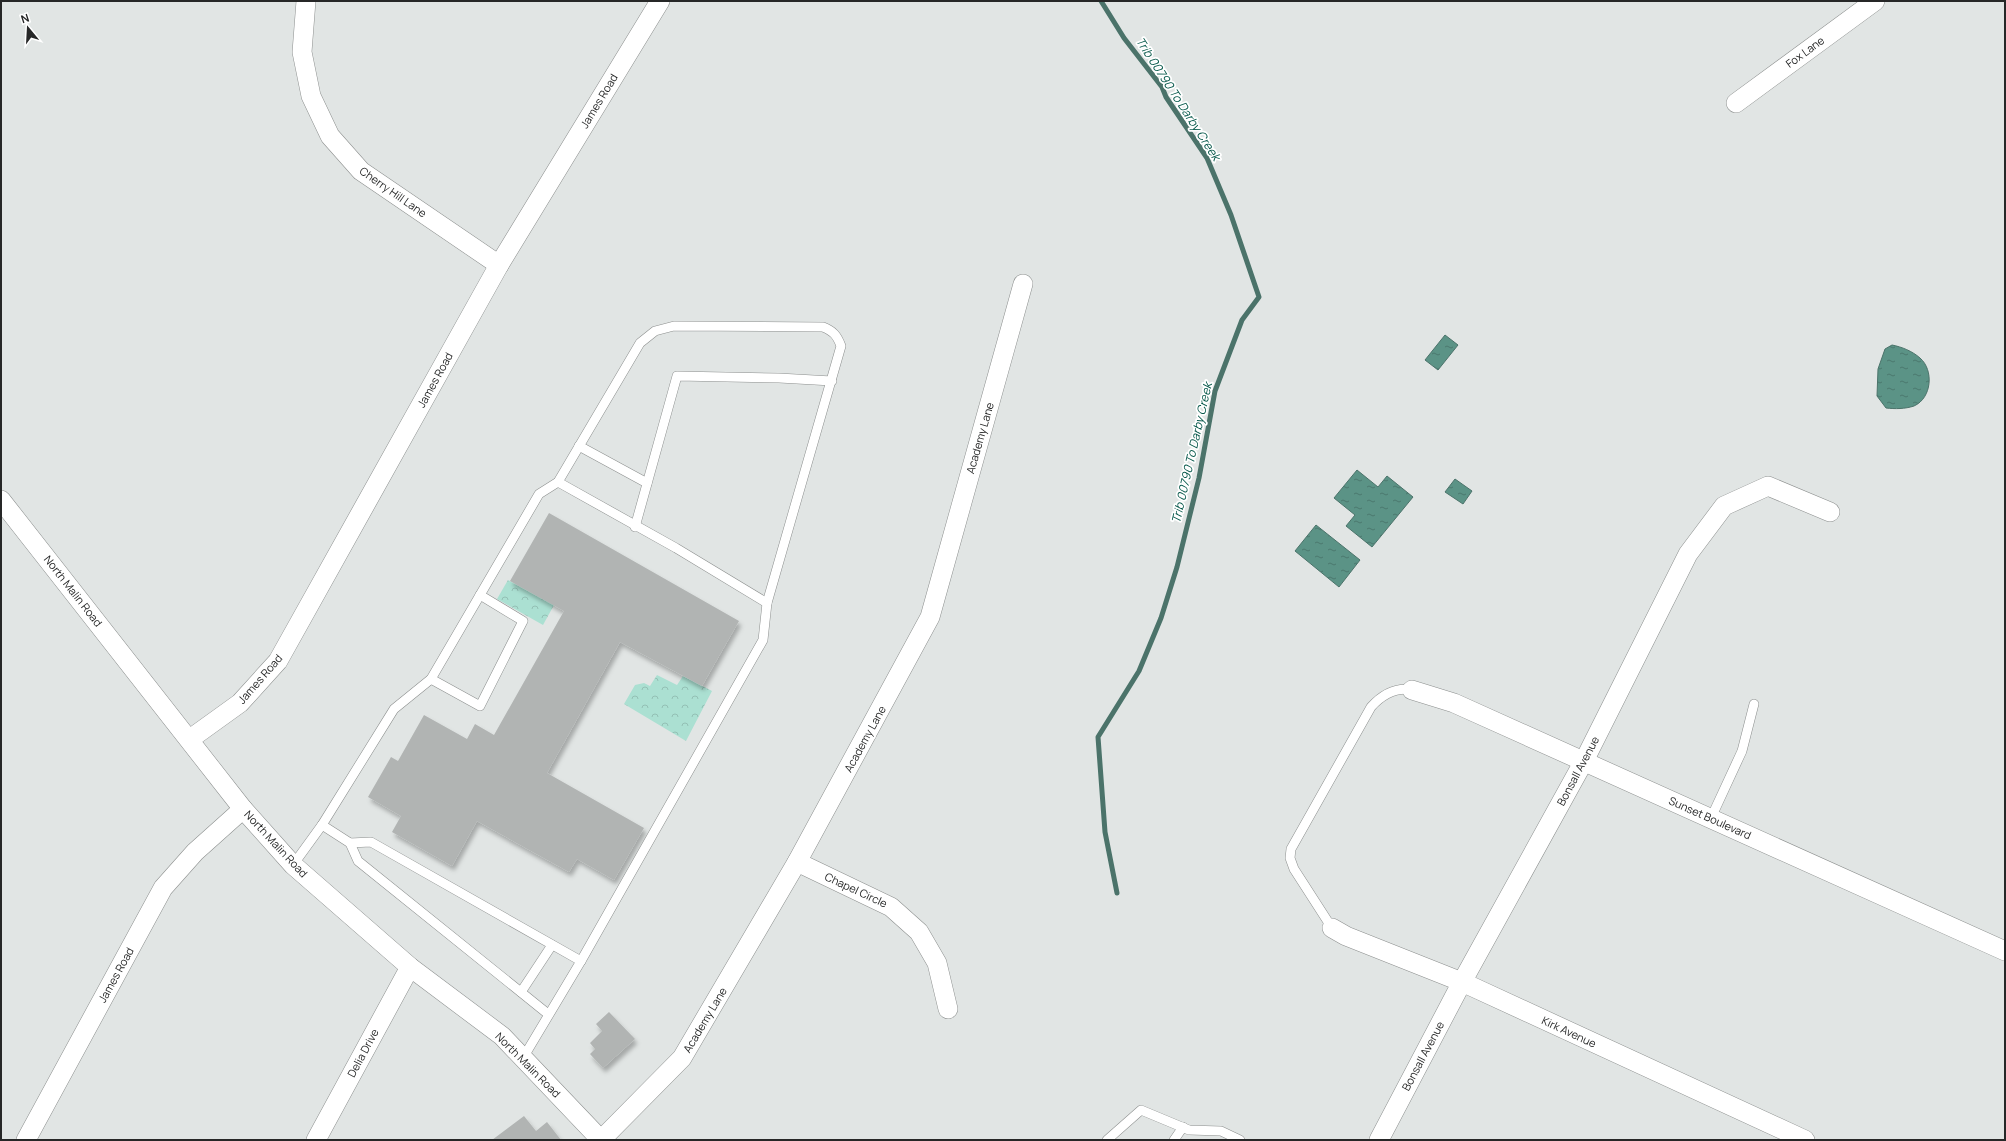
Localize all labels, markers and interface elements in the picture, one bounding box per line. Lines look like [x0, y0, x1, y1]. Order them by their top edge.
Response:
north arrow [8, 8, 48, 48]
text: N [19, 10, 31, 26]
street label: Fox Lane [1782, 32, 1828, 71]
water label: Trib 00790 To Darby Creek [1132, 34, 1226, 165]
street label: James Road [576, 71, 621, 131]
street label: Cherry Hill Lane [357, 163, 430, 221]
street label: James Road [413, 349, 456, 410]
water label: Trib 00790 To Darby Creek [1167, 379, 1216, 525]
street label: Academy Lane [962, 400, 997, 475]
street label: North Malin Road [41, 552, 106, 629]
street label: James Road [234, 651, 285, 707]
street label: Academy Lane [840, 702, 889, 775]
street label: Bonsall Avenue [1553, 733, 1602, 808]
street label: Sunset Boulevard [1667, 793, 1754, 842]
street label: North Malin Road [241, 807, 311, 880]
street label: Chapel Circle [822, 868, 890, 911]
street label: James Road [94, 944, 137, 1005]
street label: Academy Lane [679, 984, 730, 1055]
street label: Kirk Avenue [1540, 1012, 1599, 1051]
street label: Bonsall Avenue [1398, 1018, 1447, 1093]
street label: Delia Drive [343, 1025, 382, 1080]
street label: North Malin Road [492, 1029, 564, 1101]

